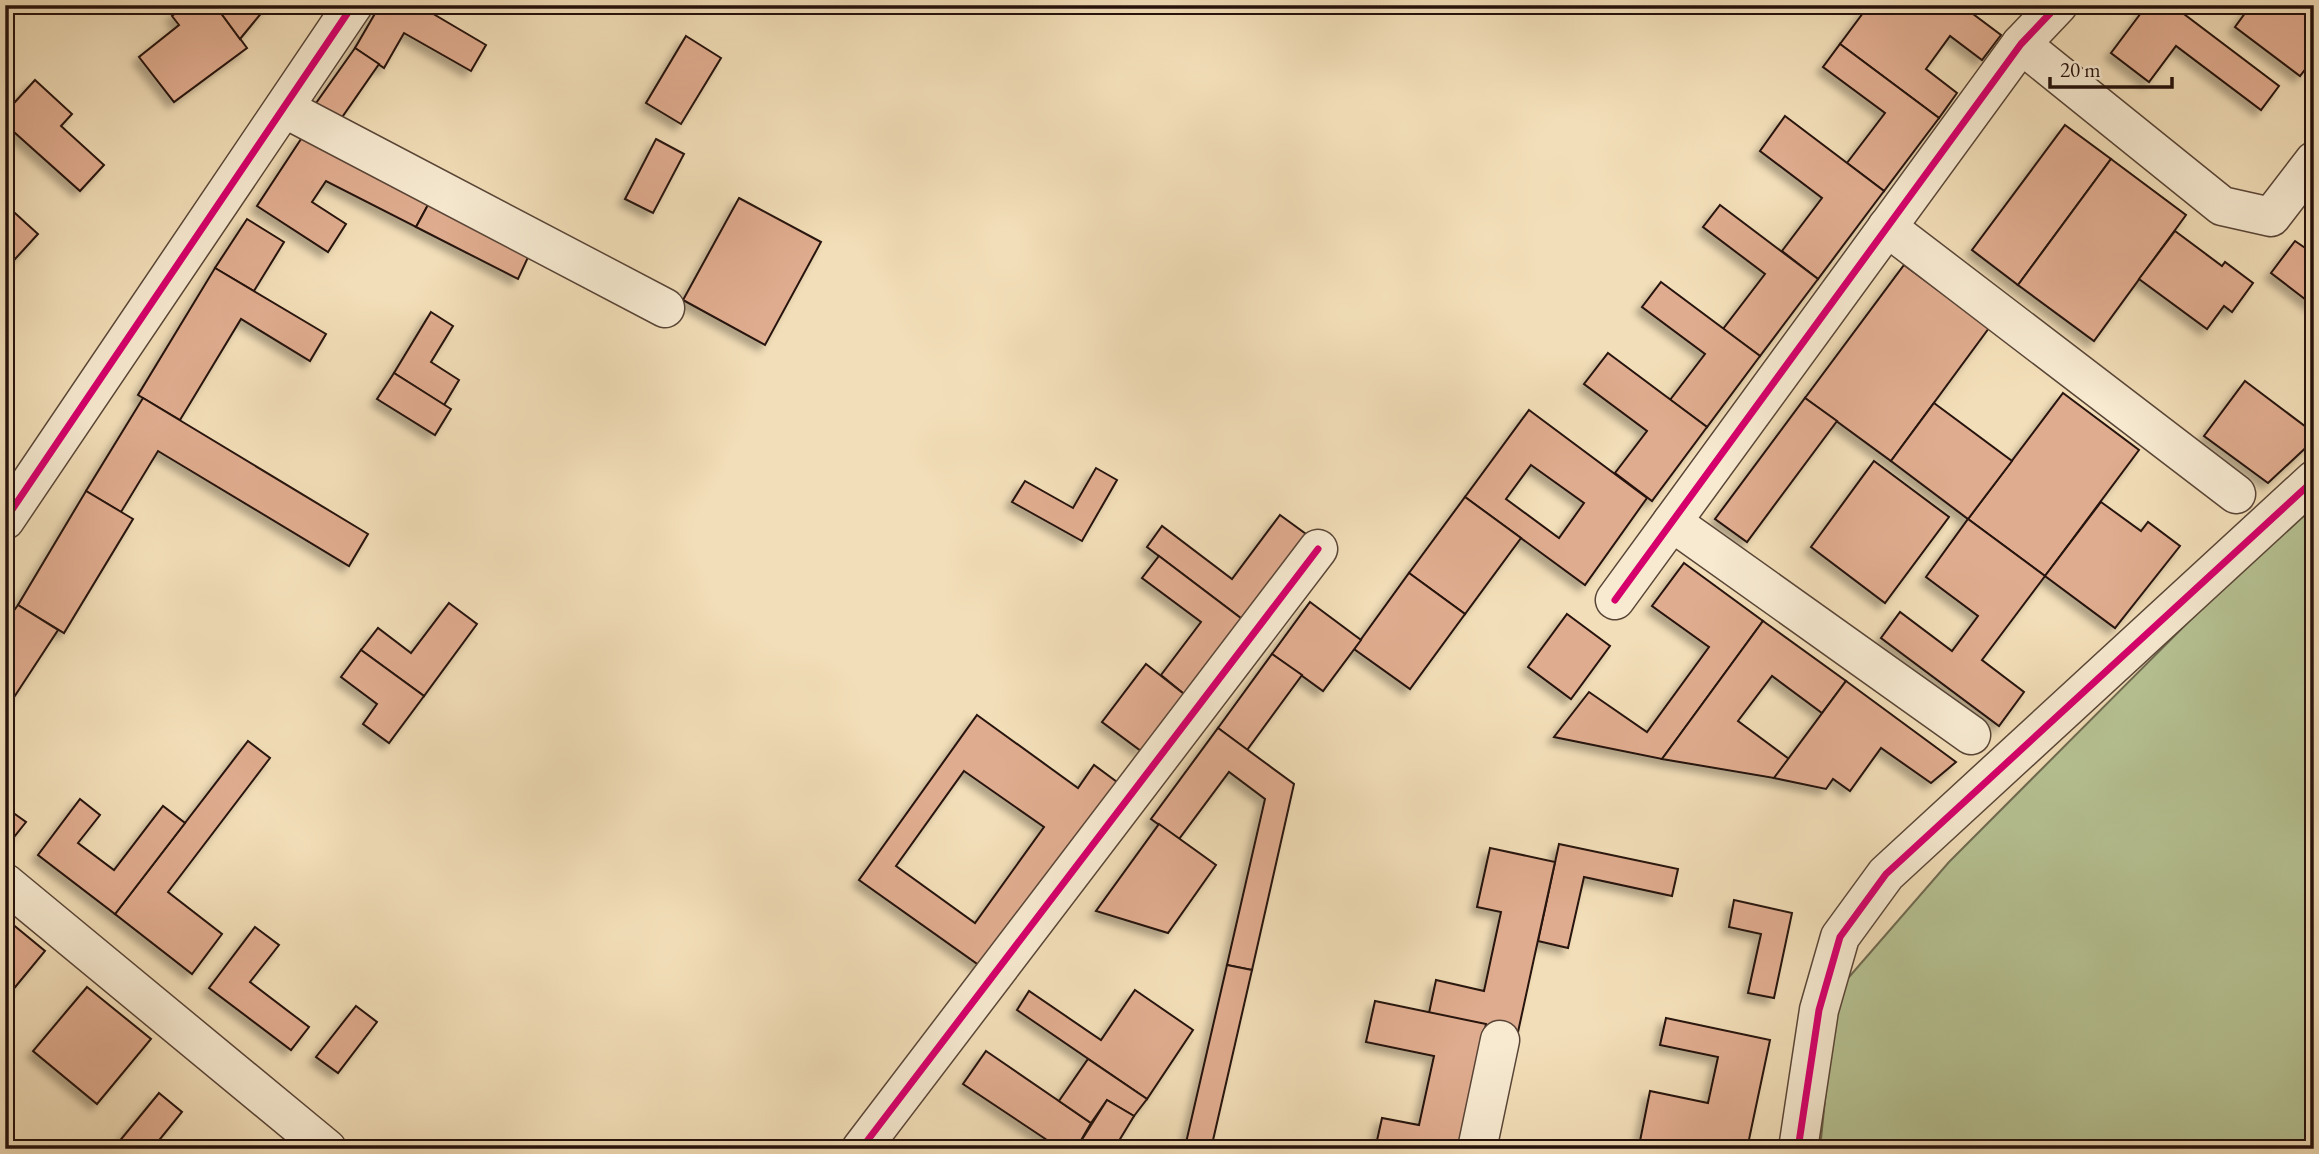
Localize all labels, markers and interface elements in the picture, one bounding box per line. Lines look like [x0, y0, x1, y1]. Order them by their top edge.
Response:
scale bar [2050, 46, 2172, 90]
text: 20 m [2060, 56, 2101, 83]

